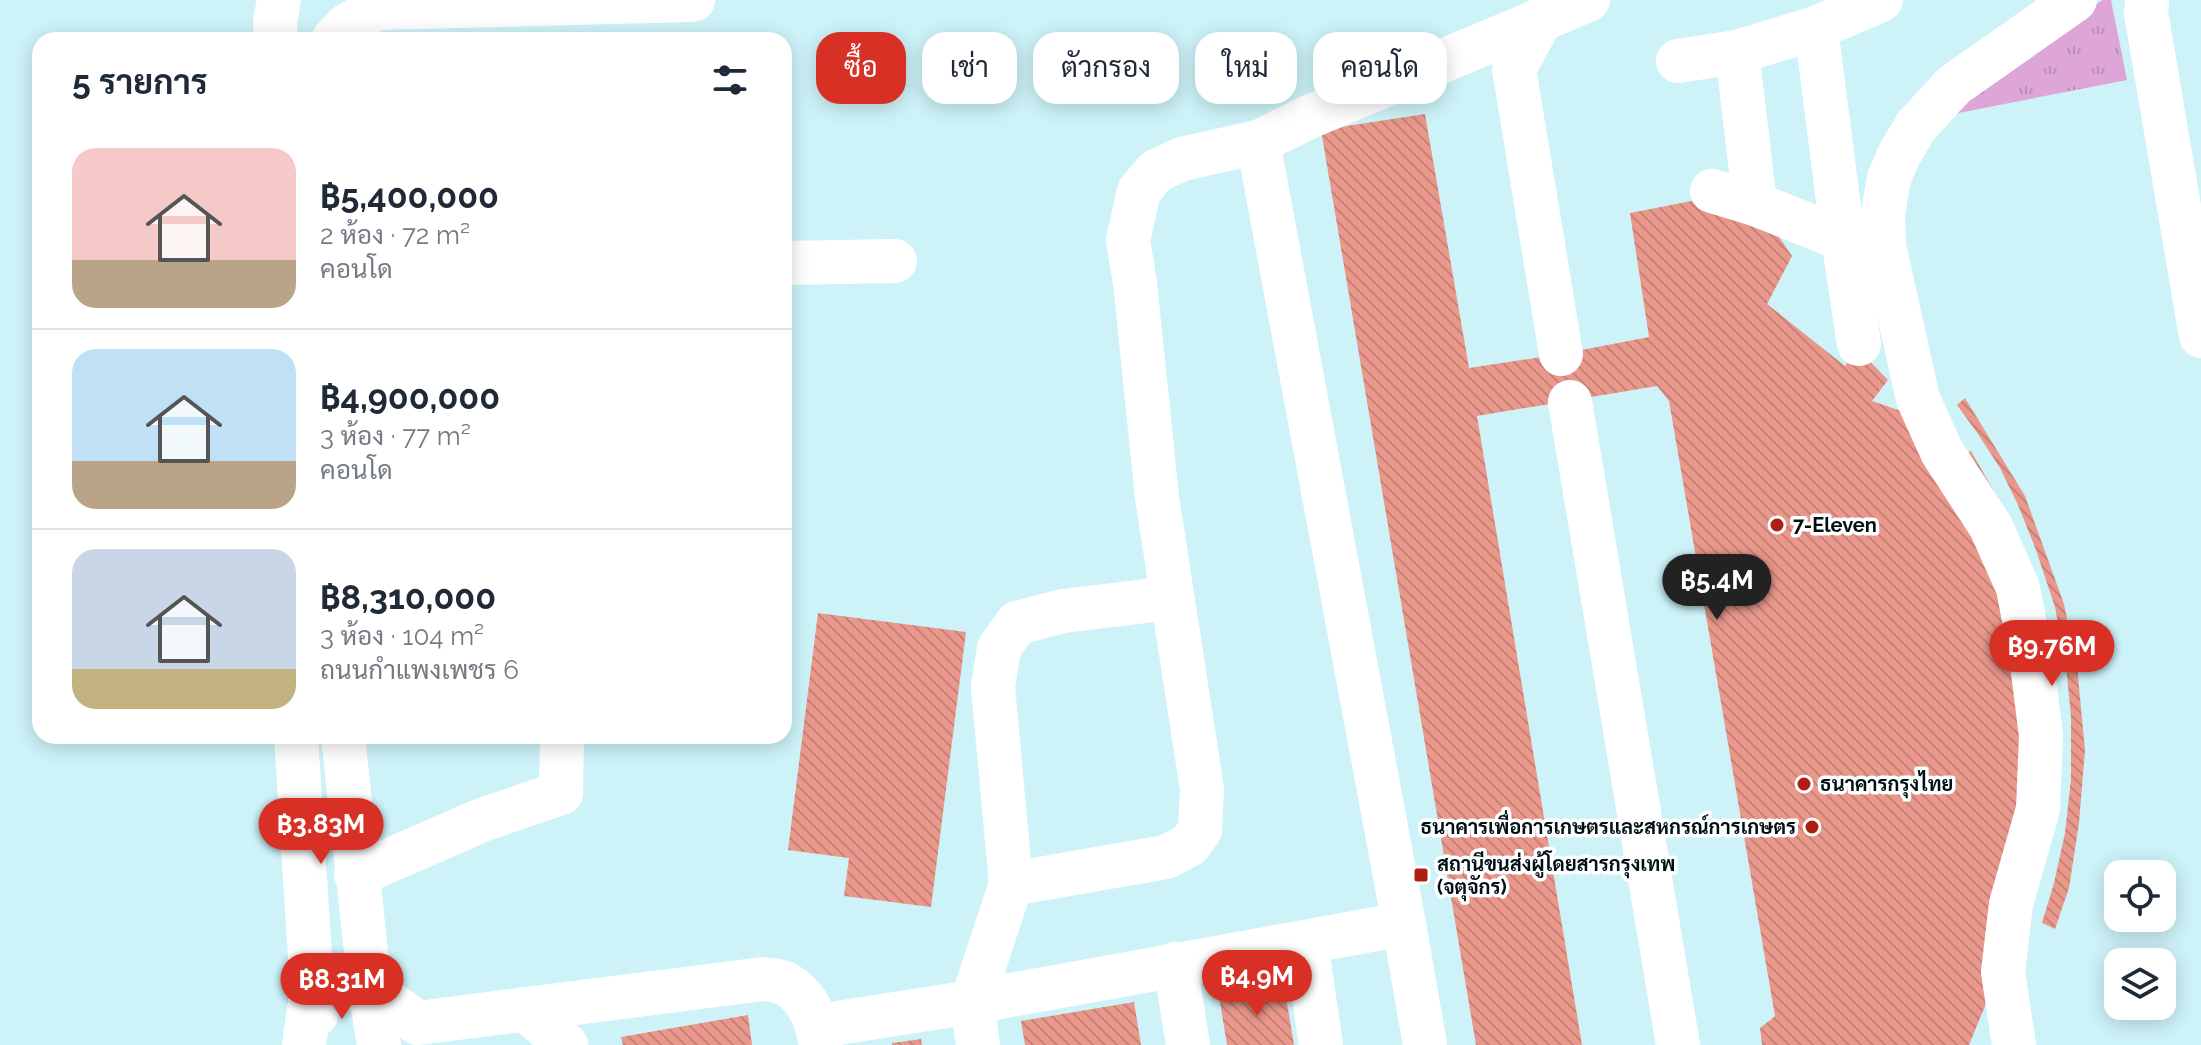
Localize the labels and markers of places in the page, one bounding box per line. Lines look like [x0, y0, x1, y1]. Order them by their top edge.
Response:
place label: 7-Eleven [1793, 513, 1877, 537]
marker: 7-Eleven [1768, 516, 1786, 534]
pin: ฿5.4M [1661, 554, 1773, 622]
pin: ฿9.76M [1987, 620, 2117, 688]
place label: ธนาคารกรุงไทย [1820, 770, 1953, 799]
marker: ธนาคารกรุงไทย [1795, 775, 1813, 793]
pin: ฿3.83M [256, 798, 386, 866]
place label: ธนาคารเพื่อการเกษตรและสหกรณ์การเกษตร [1421, 810, 1796, 839]
marker: ธนาคารเพื่อการเกษตรและสหกรณ์การเกษตร [1803, 818, 1821, 836]
place label: สถานีขนส่งผู้โดยสารกรุงเทพ (จตุจักร) [1437, 850, 1675, 902]
marker: สถานีขนส่งผู้โดยสารกรุงเทพ (จตุจักร) [1412, 866, 1430, 884]
pin: ฿4.9M [1201, 950, 1313, 1018]
pin: ฿8.31M [277, 953, 407, 1021]

